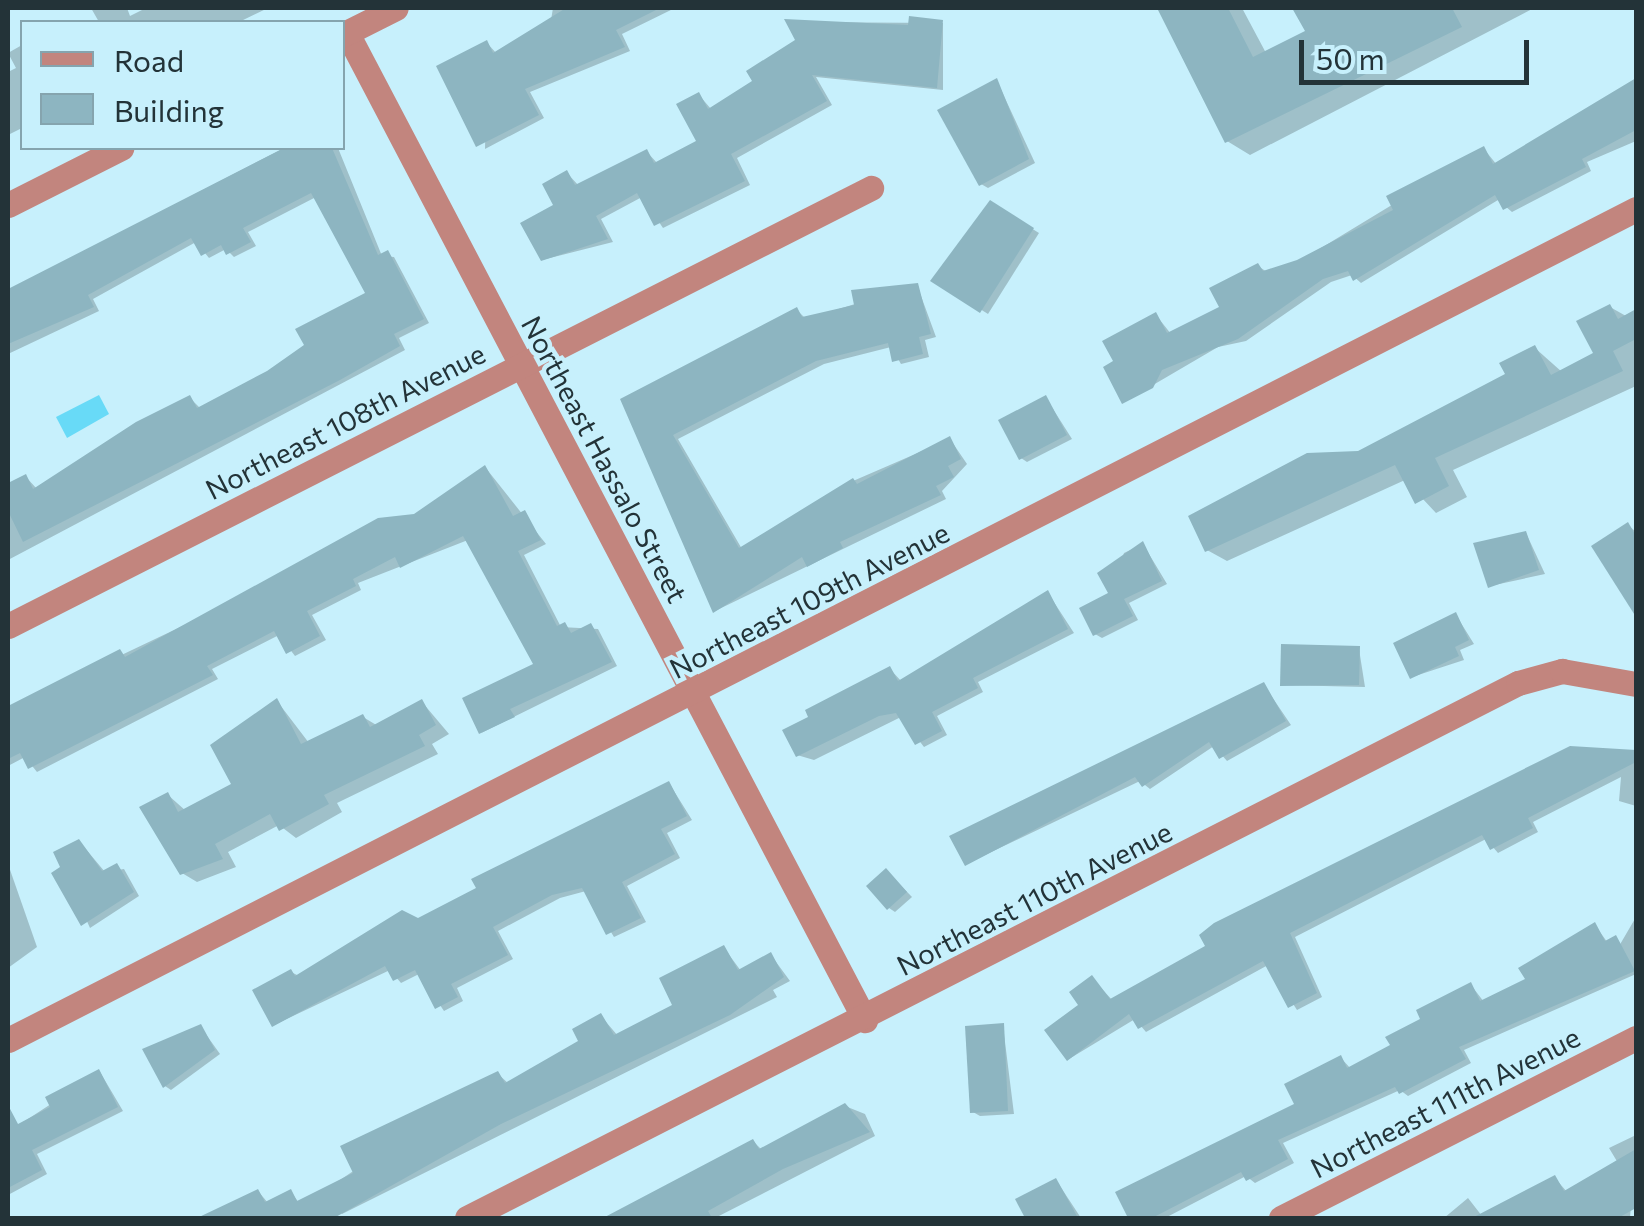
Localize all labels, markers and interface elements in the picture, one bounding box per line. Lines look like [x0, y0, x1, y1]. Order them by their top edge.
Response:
legend [20, 20, 345, 150]
scale bar [1304, 20, 1534, 82]
text: 50 m [1316, 39, 1385, 76]
text: Road [114, 41, 184, 78]
text: Building [114, 91, 224, 128]
street label: Northeast Hassalo Street [515, 310, 695, 608]
street label: Northeast 108th Avenue [200, 336, 490, 506]
street label: Northeast 109th Avenue [664, 515, 954, 685]
street label: Northeast 110th Avenue [891, 814, 1177, 982]
street label: Northeast 111th Avenue [1305, 1019, 1585, 1185]

